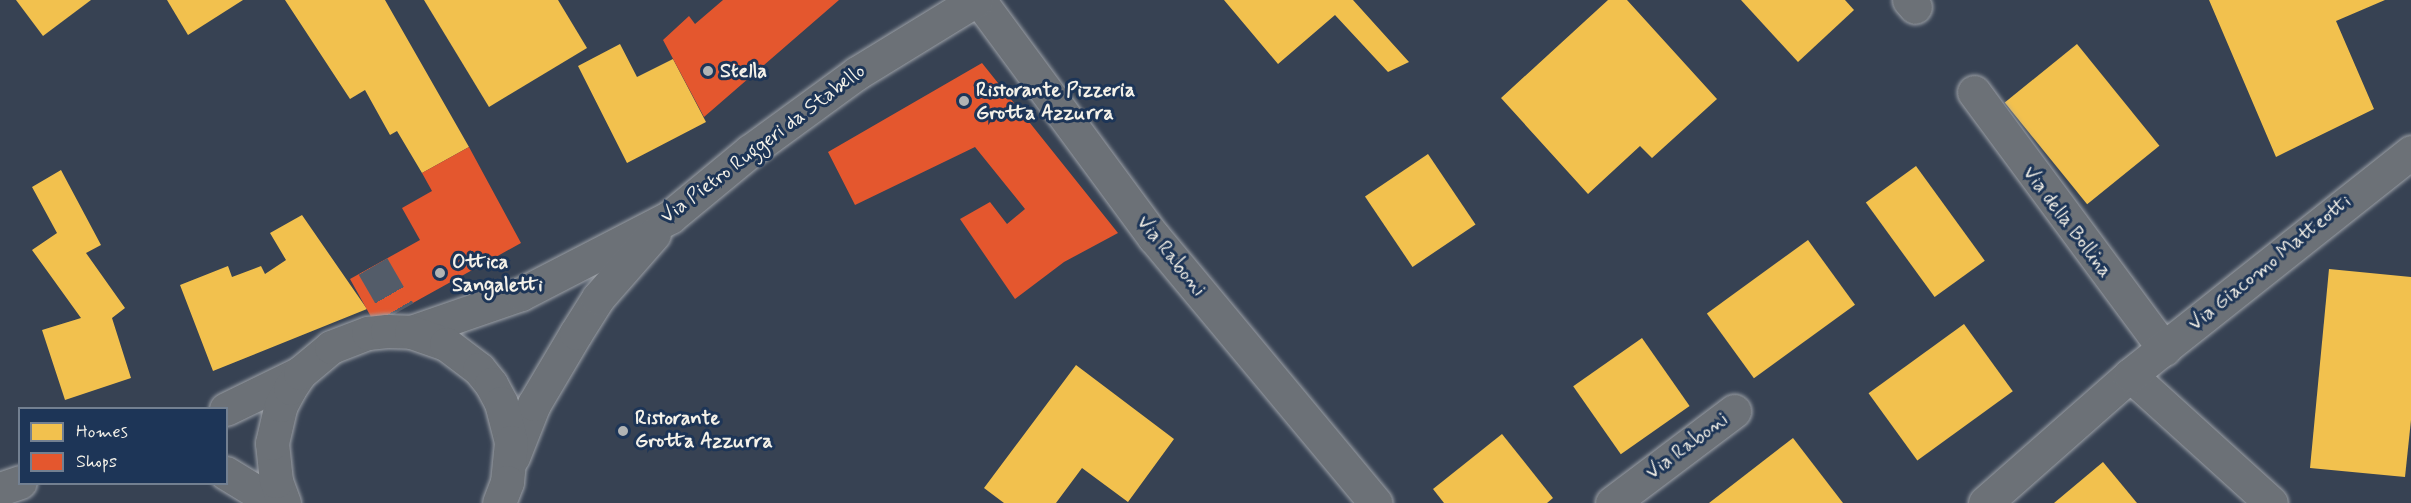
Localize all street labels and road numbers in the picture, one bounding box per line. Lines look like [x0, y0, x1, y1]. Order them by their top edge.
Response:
street label: Via Pietro Ruggeri da Stabello [659, 61, 867, 227]
street label: Via della Bollina [2017, 161, 2117, 283]
street label: Via Giacomo Matteotti [2184, 190, 2356, 336]
street label: Via Raboni [1132, 212, 1210, 300]
street label: Via Raboni [1642, 408, 1732, 484]

